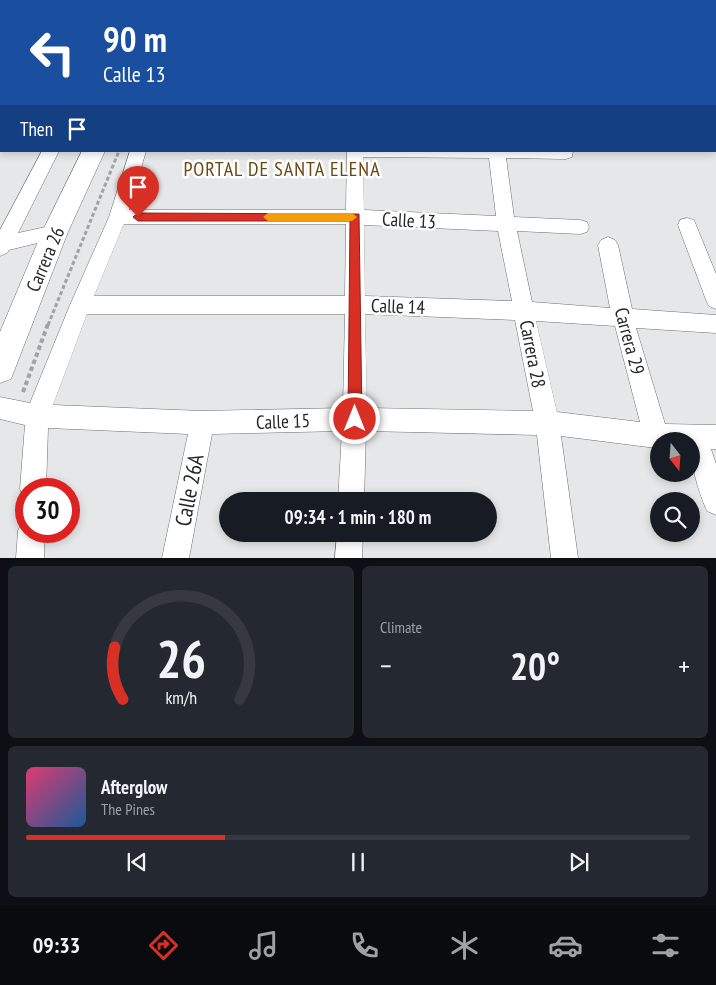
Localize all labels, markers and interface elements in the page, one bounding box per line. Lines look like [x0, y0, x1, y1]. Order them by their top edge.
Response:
text: 90 m [103, 16, 167, 62]
icon: left [20, 20, 85, 85]
text: Calle 13 [103, 60, 165, 88]
icon: arrive [63, 115, 91, 143]
text: Then [20, 117, 53, 141]
district label: PORTAL DE SANTA ELENA [183, 156, 381, 182]
pin [117, 166, 159, 217]
icon: arrive [124, 173, 152, 201]
street label: Calle 13 [381, 207, 437, 233]
street label: Carrera 26 [21, 223, 69, 295]
street label: Calle 14 [371, 293, 426, 319]
street label: Carrera 29 [610, 305, 650, 377]
street label: Carrera 28 [515, 318, 551, 390]
position arrow [328, 392, 380, 444]
street label: Calle 15 [256, 408, 310, 434]
north arrow [650, 432, 700, 482]
map controls [650, 432, 700, 542]
street label: Calle 26A [168, 451, 210, 528]
speed limit sign: 30 [15, 478, 80, 543]
button: search [650, 492, 700, 542]
text: 09:34 · 1 min · 180 m [285, 505, 431, 529]
text: Climate [380, 617, 422, 637]
text: 26 [156, 625, 206, 692]
text: 20° [510, 641, 560, 690]
text: − [380, 647, 392, 684]
text: + [678, 647, 690, 684]
text: km/h [165, 686, 197, 709]
text: Afterglow [101, 775, 167, 799]
text: The Pines [101, 799, 155, 819]
icon: previous [123, 848, 151, 876]
icon: pause [344, 848, 372, 876]
icon: next [565, 848, 593, 876]
icon: directions [146, 928, 181, 963]
icon: music [246, 928, 281, 963]
icon: phone [347, 928, 382, 963]
icon: climate [447, 928, 482, 963]
icon: car [548, 928, 583, 963]
icon: filters [648, 928, 683, 963]
text: 09:33 [33, 931, 80, 959]

